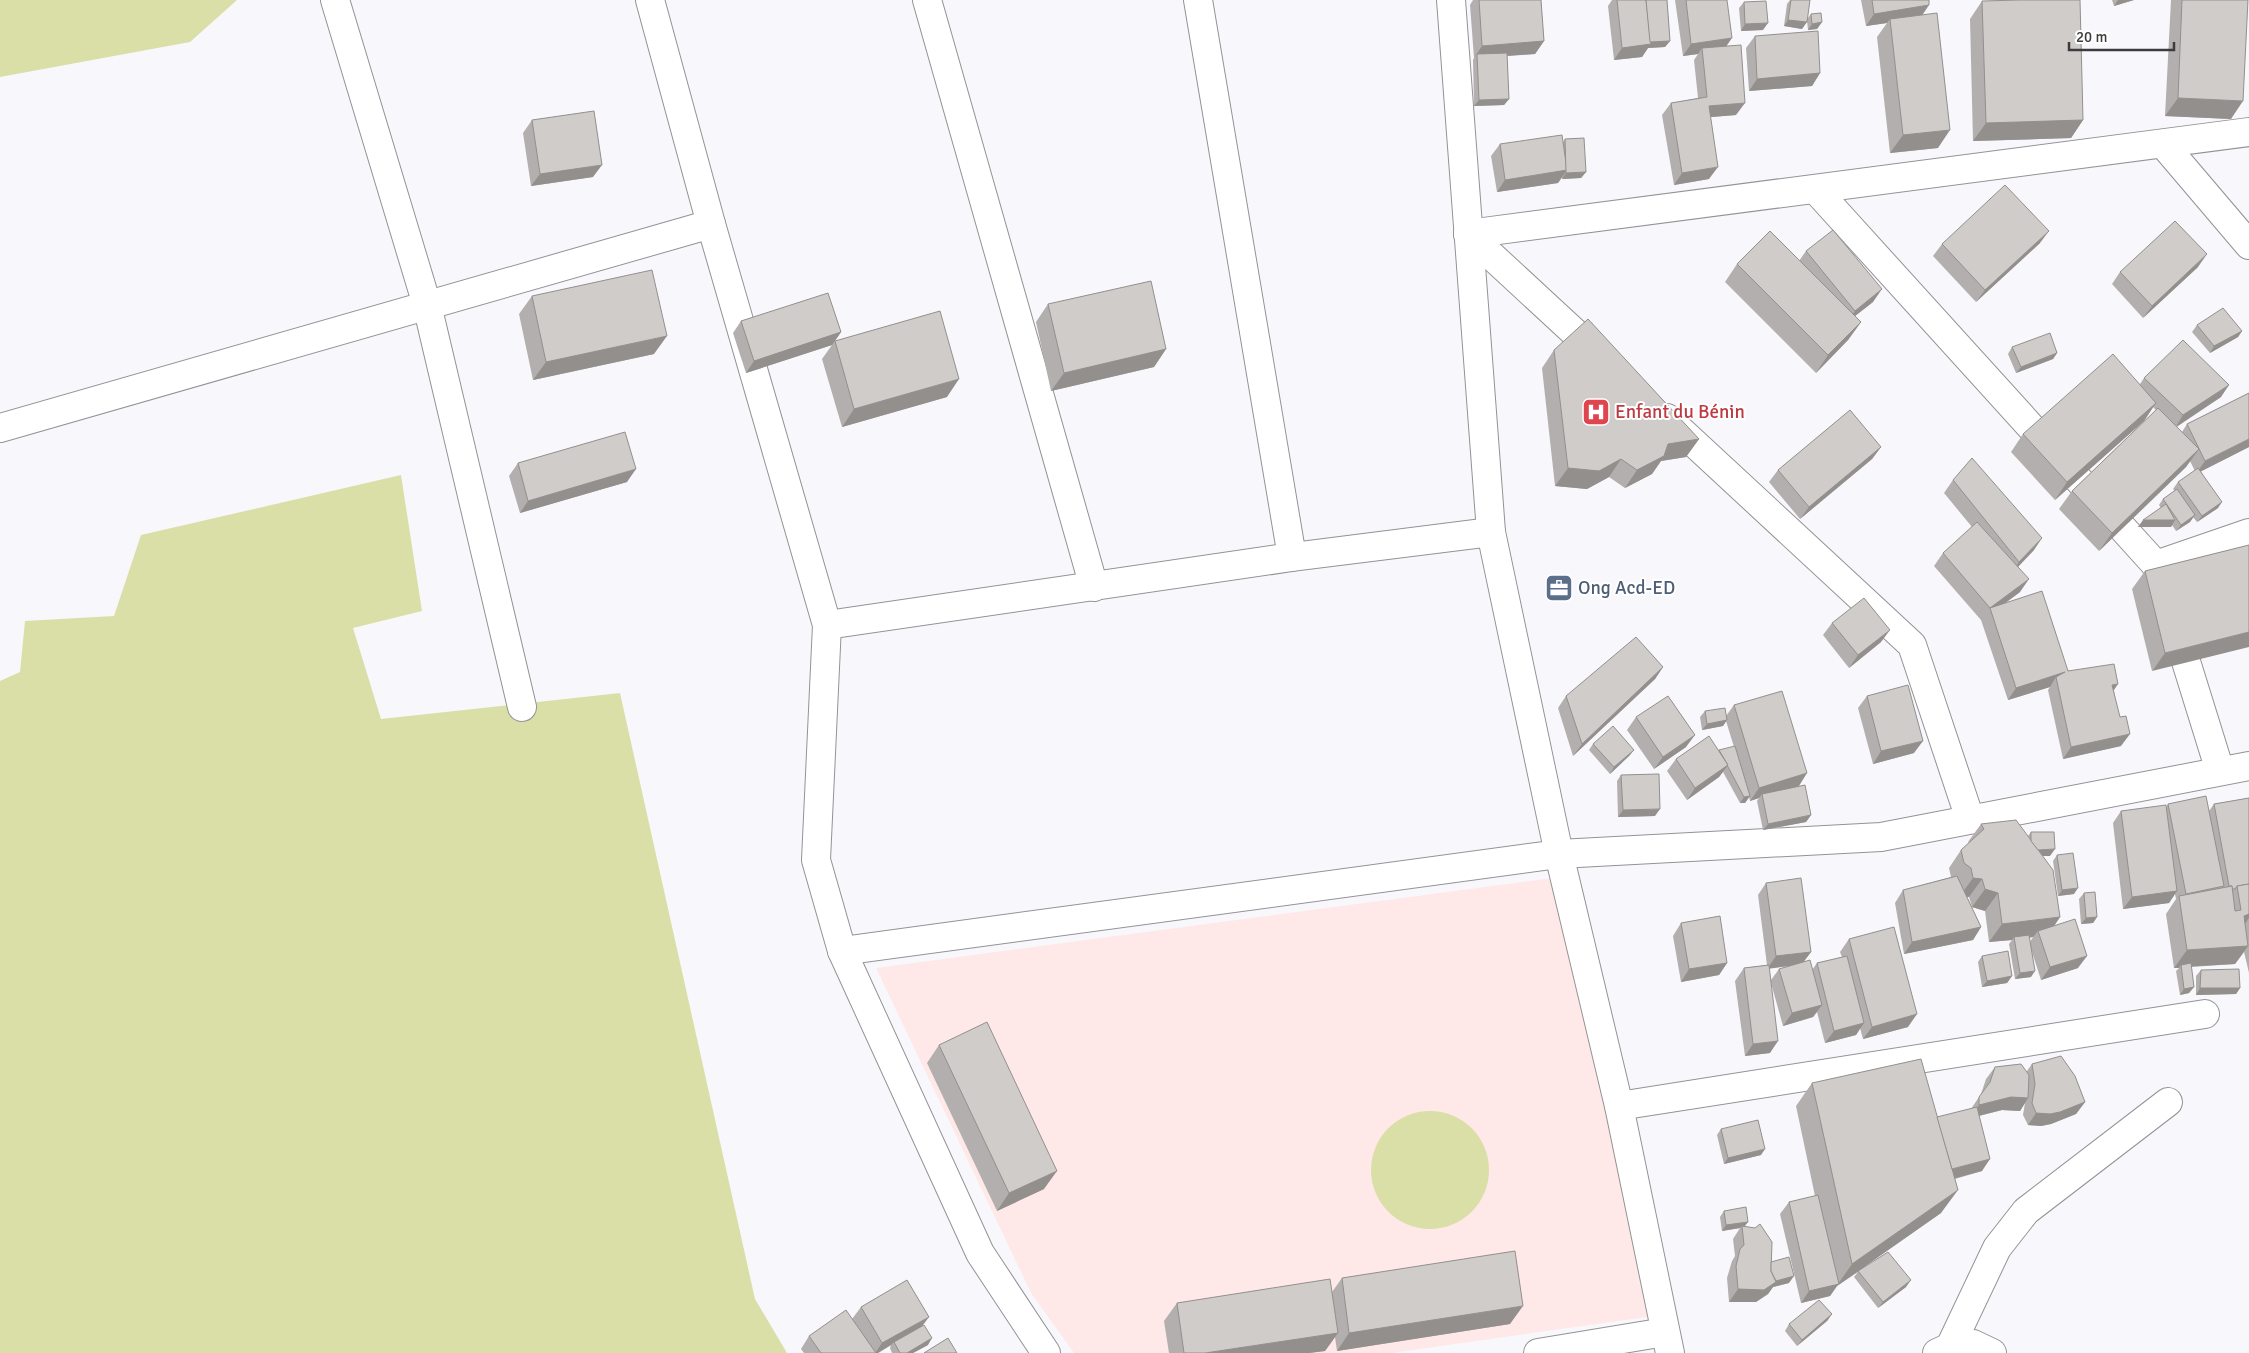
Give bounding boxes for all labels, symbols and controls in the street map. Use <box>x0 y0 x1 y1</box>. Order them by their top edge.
scale bar <box>2069 20 2174 52</box>
text: 20 m <box>2076 28 2107 46</box>
hospital icon: Enfant du Bénin <box>1581 397 1611 427</box>
place label: Enfant du Bénin <box>1615 400 1745 424</box>
office icon: Ong Acd-ED <box>1544 573 1574 603</box>
place label: Ong Acd-ED <box>1578 576 1675 600</box>

